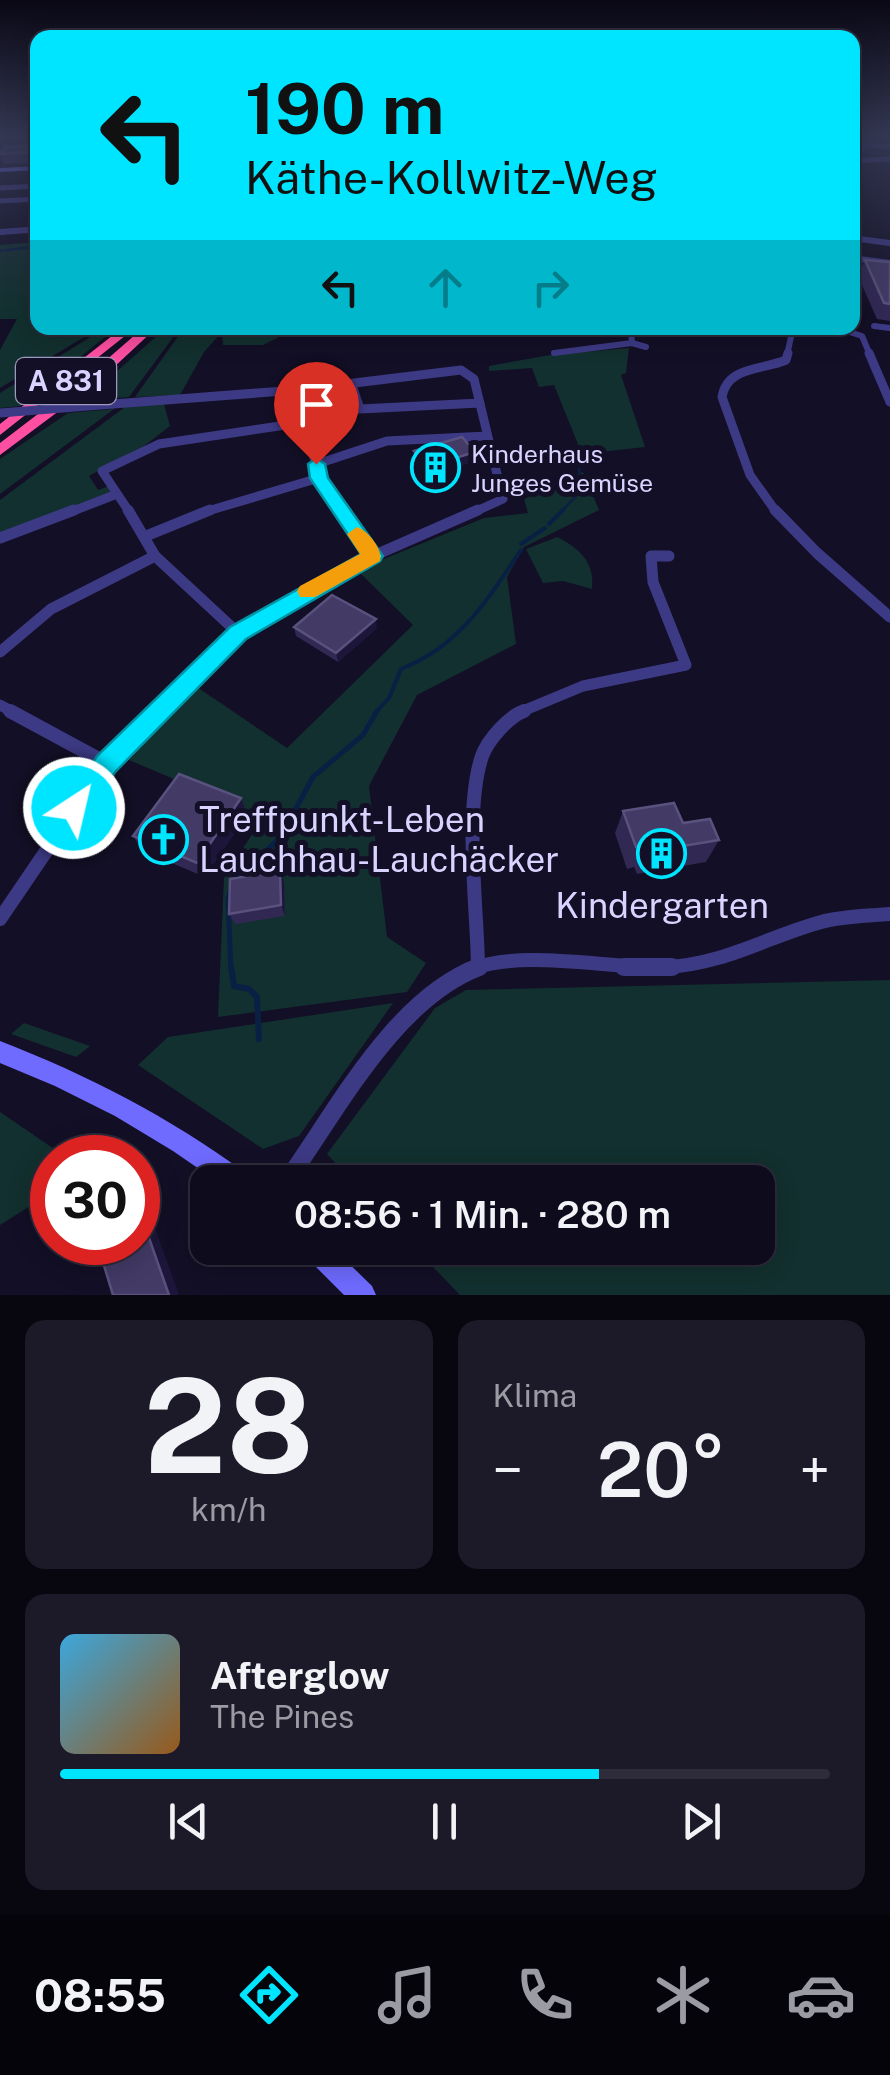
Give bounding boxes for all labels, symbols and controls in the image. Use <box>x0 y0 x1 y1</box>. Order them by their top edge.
text: 190 m <box>245 67 444 150</box>
icon: left <box>80 70 210 200</box>
text: Käthe-Kollwitz-Weg <box>245 151 658 204</box>
icon: left <box>313 260 368 315</box>
icon: ahead <box>418 260 473 315</box>
icon: right <box>523 260 578 315</box>
road number: A 831 <box>16 358 116 404</box>
pin <box>274 362 359 465</box>
icon: arrive <box>289 377 344 432</box>
place label: Kinderhaus Junges Gemüse <box>471 439 653 498</box>
building icon: Kinderhaus Junges Gemüse <box>410 442 462 494</box>
position arrow <box>22 756 126 860</box>
place label: Treffpunkt-Leben Lauchhau-Lauchäcker <box>199 799 559 880</box>
church icon: Treffpunkt-Leben Lauchhau-Lauchäcker <box>138 814 190 866</box>
building icon: Kindergarten <box>636 828 688 880</box>
place label: Kindergarten <box>555 885 769 926</box>
speed limit sign: 30 <box>30 1135 160 1265</box>
text: 08:56 · 1 Min. · 280 m <box>294 1192 671 1237</box>
text: 28 <box>144 1350 314 1502</box>
text: Klima <box>493 1377 577 1414</box>
text: 20° <box>597 1426 726 1514</box>
text: − <box>493 1438 523 1502</box>
text: + <box>799 1438 830 1502</box>
text: km/h <box>191 1491 266 1528</box>
text: Afterglow <box>210 1653 390 1698</box>
text: The Pines <box>210 1698 354 1735</box>
icon: previous <box>161 1794 216 1849</box>
icon: pause <box>417 1794 472 1849</box>
icon: next <box>674 1794 729 1849</box>
icon: directions <box>234 1960 304 2030</box>
icon: music <box>372 1960 442 2030</box>
icon: phone <box>510 1960 580 2030</box>
icon: climate <box>648 1960 718 2030</box>
icon: car <box>786 1960 856 2030</box>
text: 08:55 <box>34 1969 166 2022</box>

